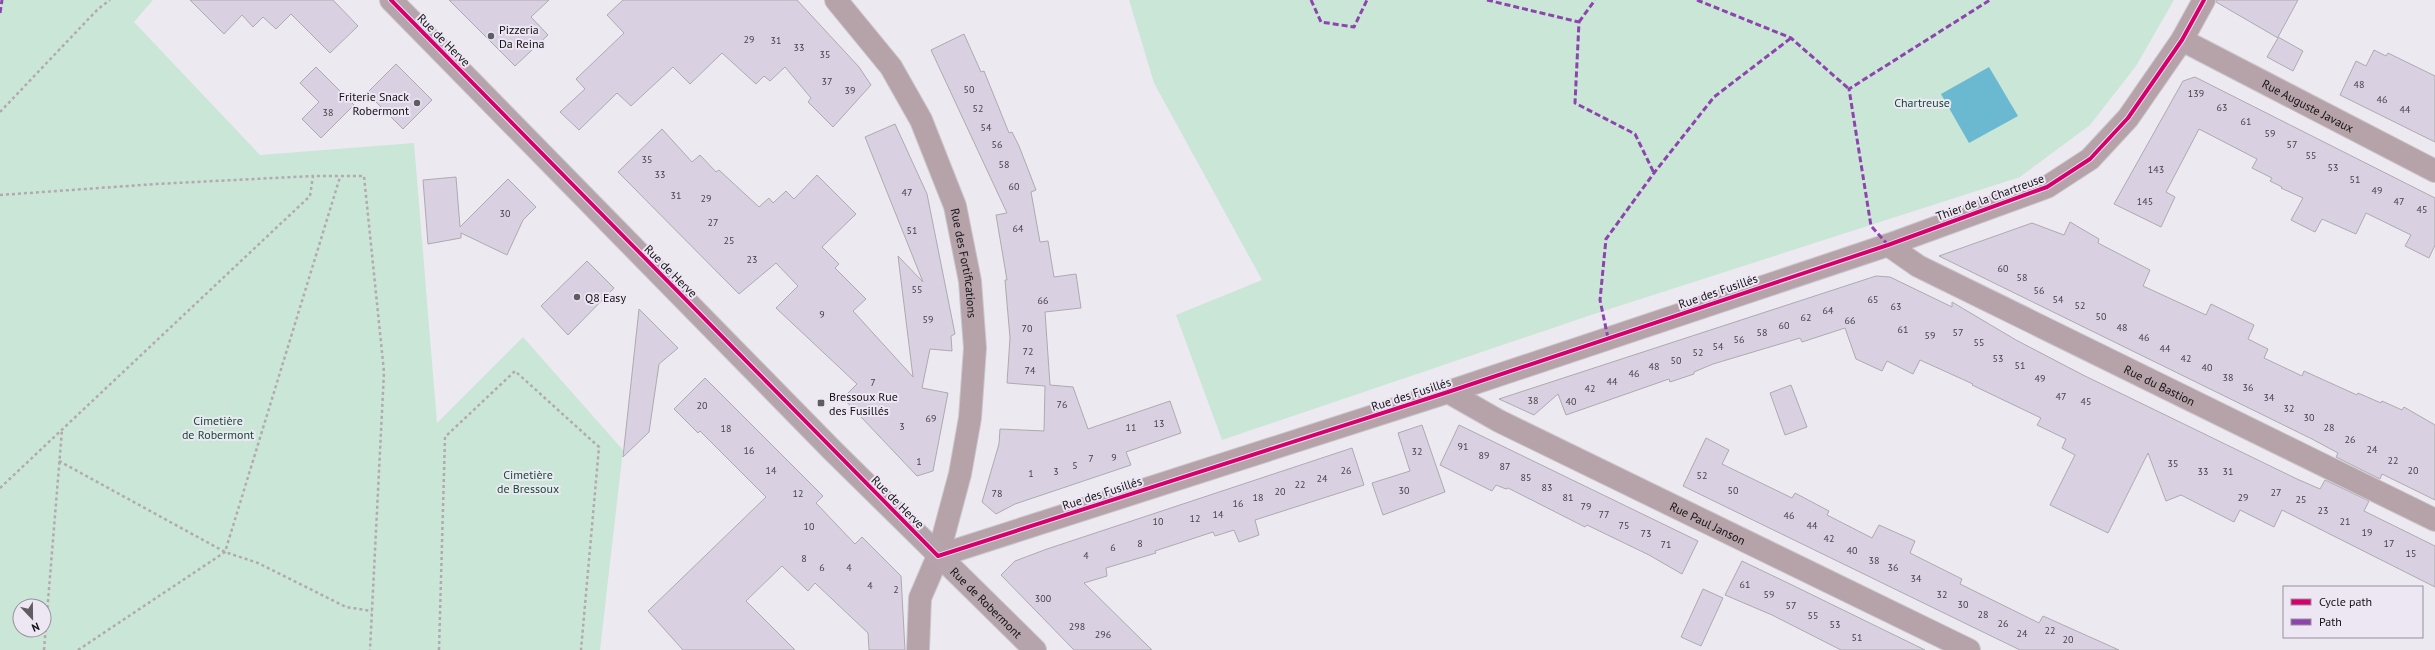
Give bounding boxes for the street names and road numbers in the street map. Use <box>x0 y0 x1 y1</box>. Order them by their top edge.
street label: Rue de Herve <box>414 10 474 70</box>
street label: Rue Auguste Javaux <box>2260 75 2356 135</box>
street label: Thier de la Chartreuse <box>1934 170 2046 224</box>
street label: Rue des Fortifications <box>948 207 980 319</box>
street label: Rue de Herve <box>641 241 701 301</box>
street label: Rue des Fusillés <box>1676 270 1760 312</box>
street label: Rue du Bastion <box>2122 361 2198 409</box>
street label: Rue des Fusillés <box>1369 374 1453 414</box>
street label: Rue de Herve <box>868 472 928 532</box>
street label: Rue des Fusillés <box>1060 473 1144 513</box>
street label: Rue Paul Janson <box>1668 498 1748 548</box>
street label: Rue de Robermont <box>947 564 1026 641</box>

